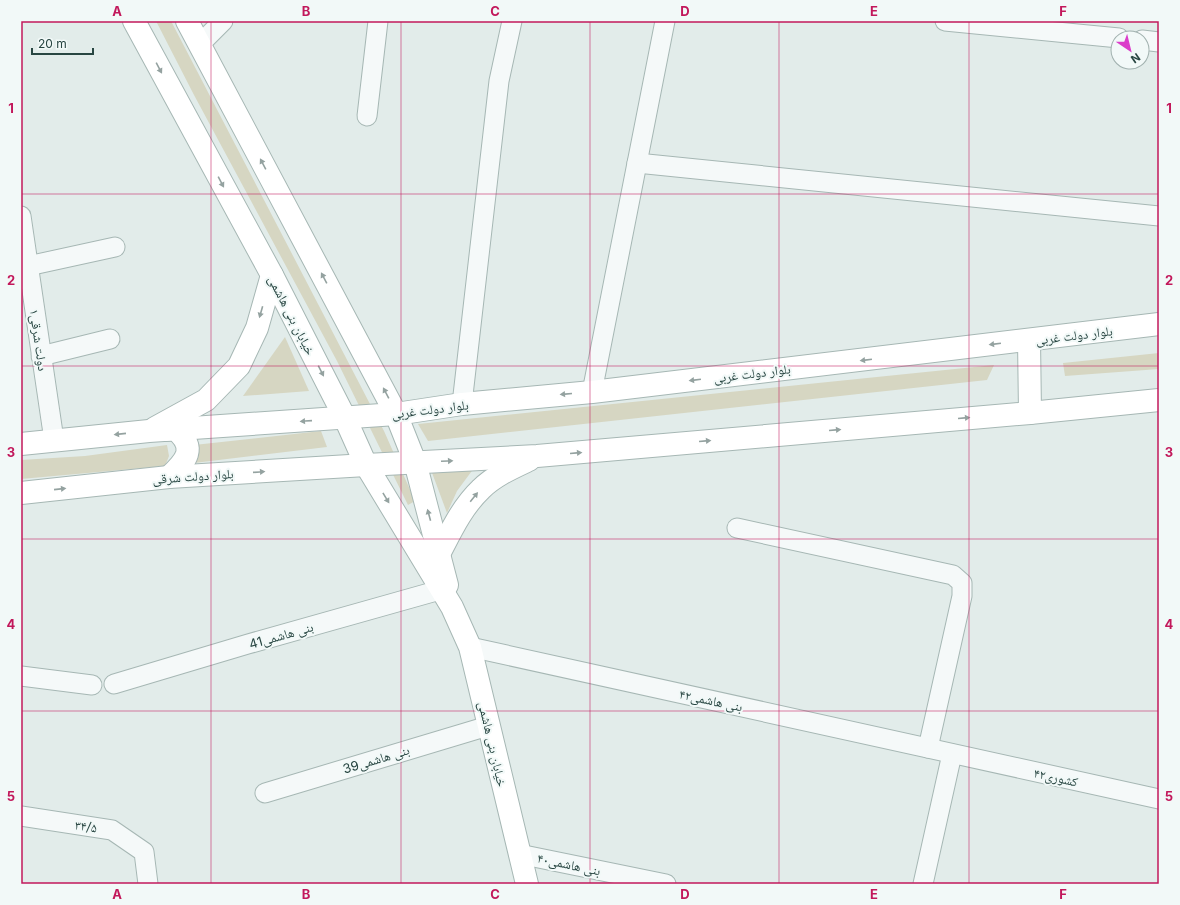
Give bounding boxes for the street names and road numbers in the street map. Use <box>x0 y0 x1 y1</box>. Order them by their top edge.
street label: خیابان بنی هاشمی <box>264 273 319 358</box>
street label: ۱دولت شرقی <box>26 308 51 372</box>
street label: بلوار دولت غربی <box>1035 322 1114 349</box>
street label: بلوار دولت غربی <box>713 360 792 387</box>
street label: بلوار دولت غربی <box>391 396 470 423</box>
street label: بلوار دولت شرقی <box>152 465 234 488</box>
street label: بنی هاشمی41 <box>247 618 315 653</box>
street label: بنی هاشمی۴۲ <box>678 685 744 715</box>
street label: خیابان بنی هاشمی <box>474 700 511 788</box>
street label: بنی هاشمی39 <box>341 741 412 778</box>
street label: کشوری۴۲ <box>1032 765 1080 791</box>
street label: ۳۴/۵ <box>74 816 98 836</box>
street label: بنی هاشمی۴۰ <box>536 849 602 879</box>

